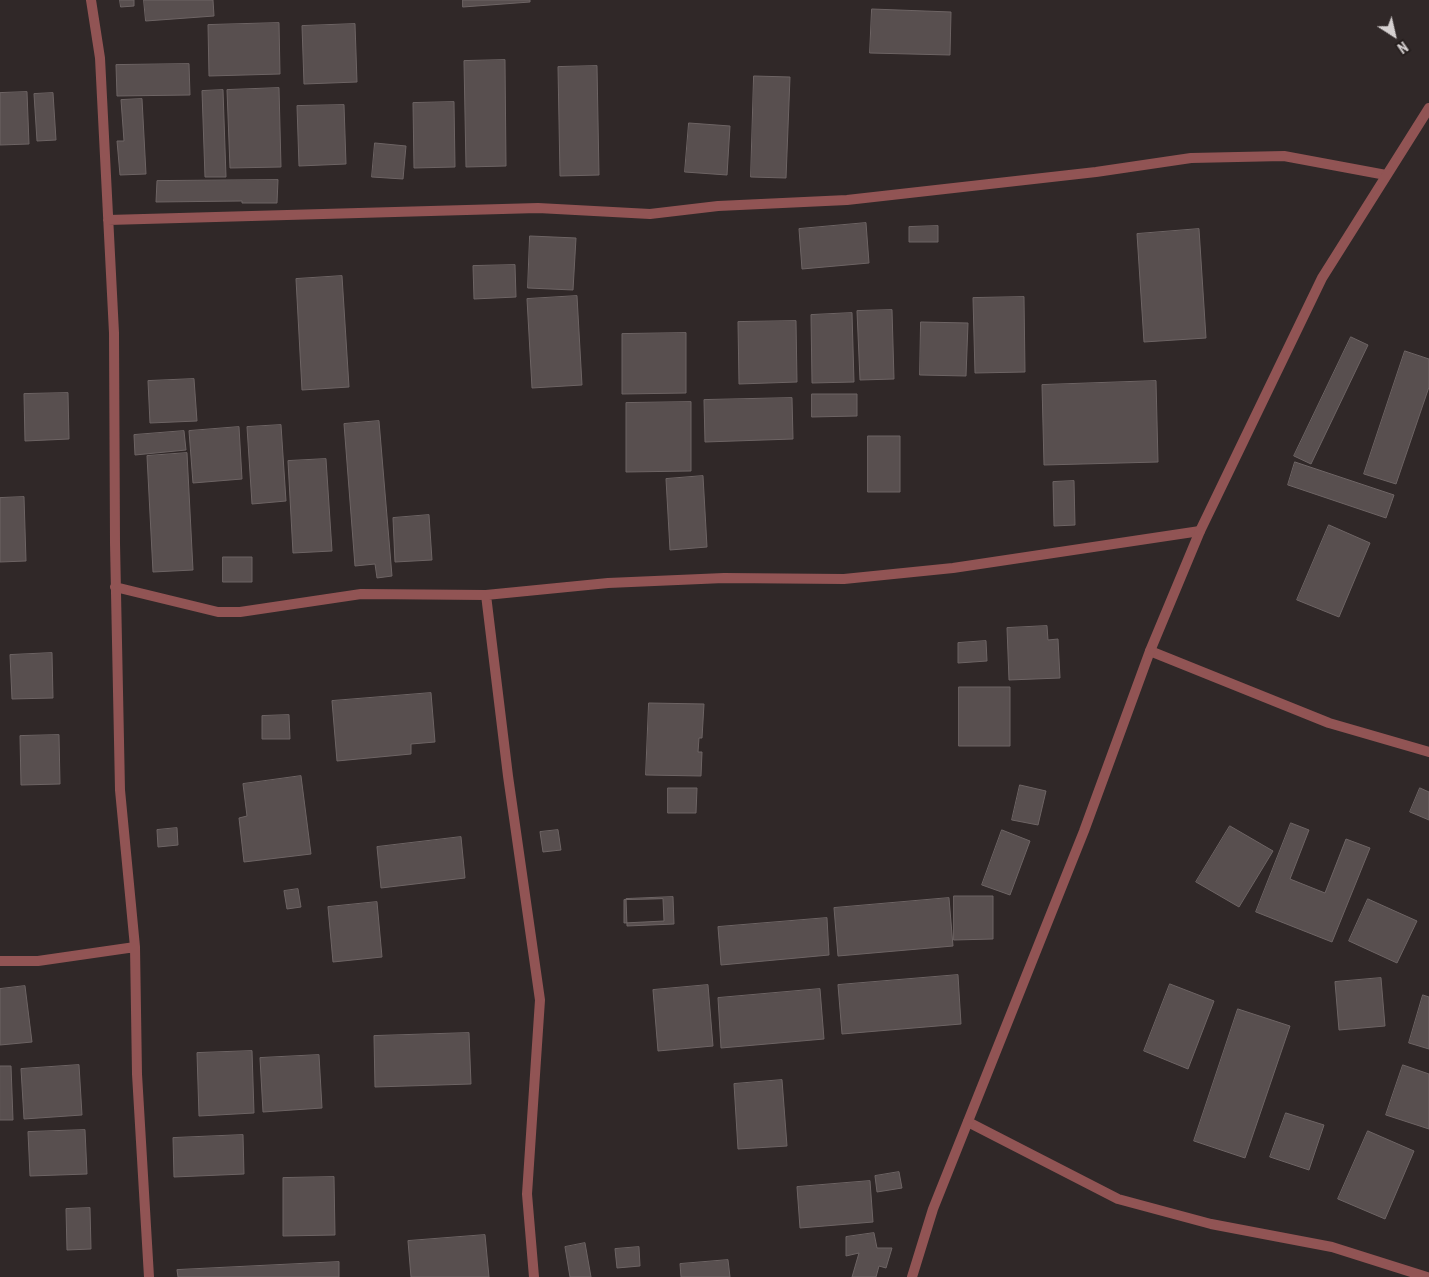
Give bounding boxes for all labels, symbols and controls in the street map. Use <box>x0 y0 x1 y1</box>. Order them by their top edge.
north arrow <box>1369 10 1419 60</box>
text: N <box>1395 38 1411 56</box>

